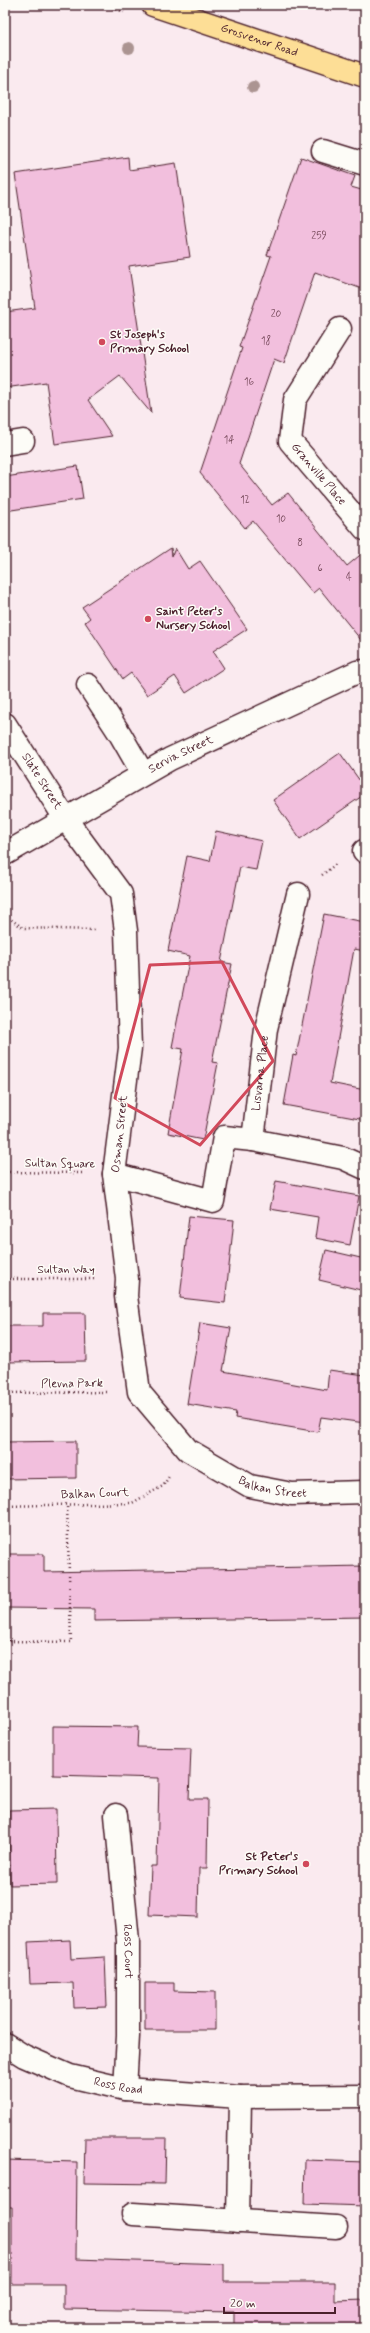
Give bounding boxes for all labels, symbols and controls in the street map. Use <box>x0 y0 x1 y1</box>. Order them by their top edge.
street label: Grosvenor Road <box>218 20 300 61</box>
house number: 259 <box>311 230 327 243</box>
house number: 20 <box>271 308 282 321</box>
place label: St Joseph's Primary School <box>110 327 189 357</box>
house number: 18 <box>261 334 271 348</box>
marker: St Joseph's Primary School <box>97 337 107 347</box>
house number: 16 <box>244 376 254 389</box>
house number: 14 <box>224 434 234 447</box>
street label: Granville Place <box>287 440 350 509</box>
house number: 12 <box>240 494 250 507</box>
house number: 10 <box>276 513 286 526</box>
house number: 8 <box>297 537 303 550</box>
house number: 6 <box>317 562 323 575</box>
house number: 4 <box>346 571 352 584</box>
place label: Saint Peter's Nursery School <box>156 604 230 634</box>
marker: Saint Peter's Nursery School <box>143 614 153 624</box>
street label: Servia Street <box>146 732 216 778</box>
street label: Slate Street <box>18 750 66 813</box>
street label: Lisvarna Place <box>248 1035 273 1112</box>
street label: Osman Street <box>108 1095 132 1173</box>
street label: Sultan Square <box>25 1155 96 1173</box>
street label: Sultan Way <box>37 1262 95 1278</box>
street label: Plevna Park <box>41 1375 103 1393</box>
street label: Balkan Street <box>235 1473 307 1502</box>
street label: Balkan Court <box>61 1485 129 1503</box>
place label: St Peter's Primary School <box>219 1849 299 1879</box>
marker: St Peter's Primary School <box>301 1859 311 1869</box>
street label: Ross Court <box>118 1924 136 1979</box>
street label: Ross Road <box>92 2074 143 2098</box>
scale bar <box>224 2289 335 2315</box>
text: 20 m <box>230 2296 256 2312</box>

